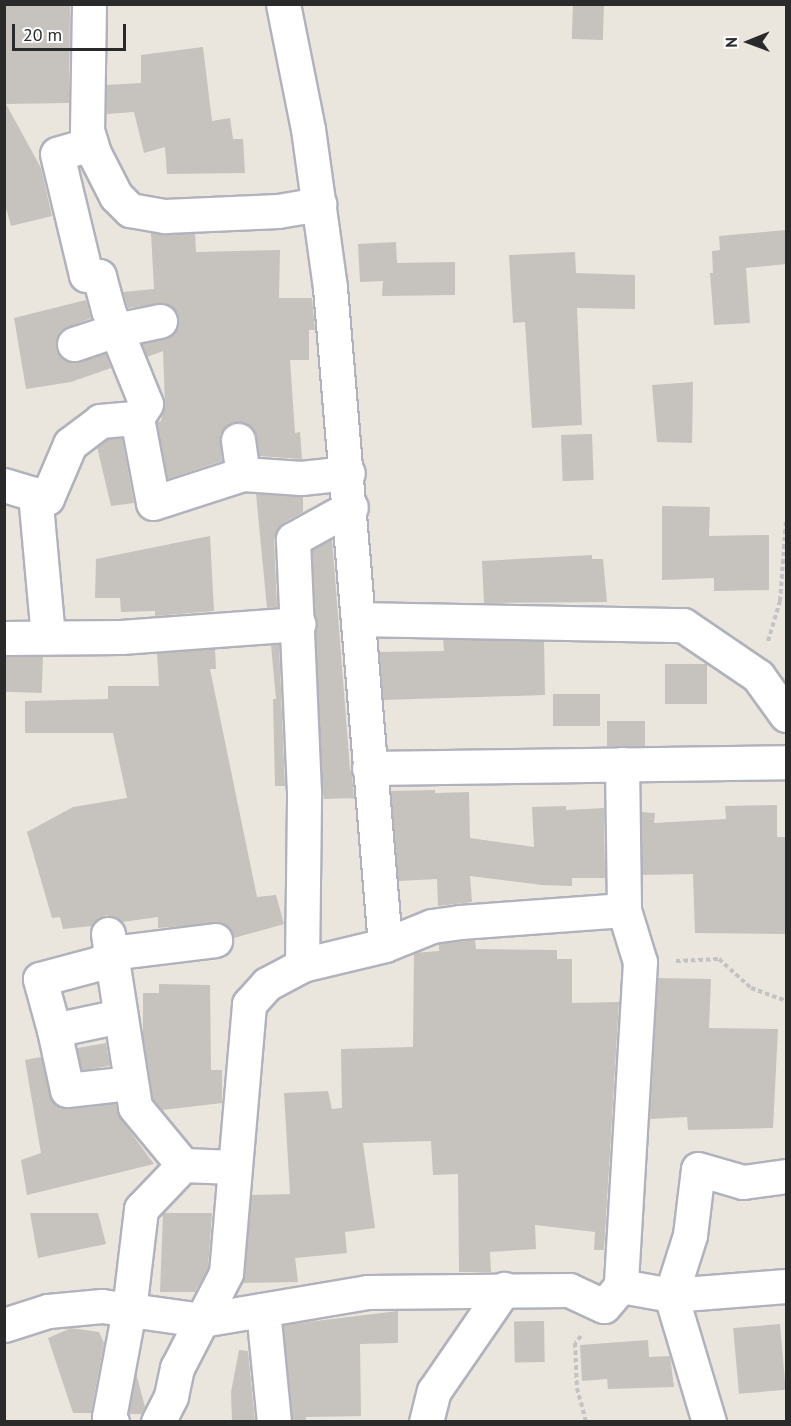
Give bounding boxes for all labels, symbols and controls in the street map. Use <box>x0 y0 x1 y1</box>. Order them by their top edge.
scale bar <box>15 12 129 50</box>
north arrow <box>719 12 779 72</box>
text: 20 m <box>23 23 62 46</box>
text: N <box>721 37 741 48</box>

